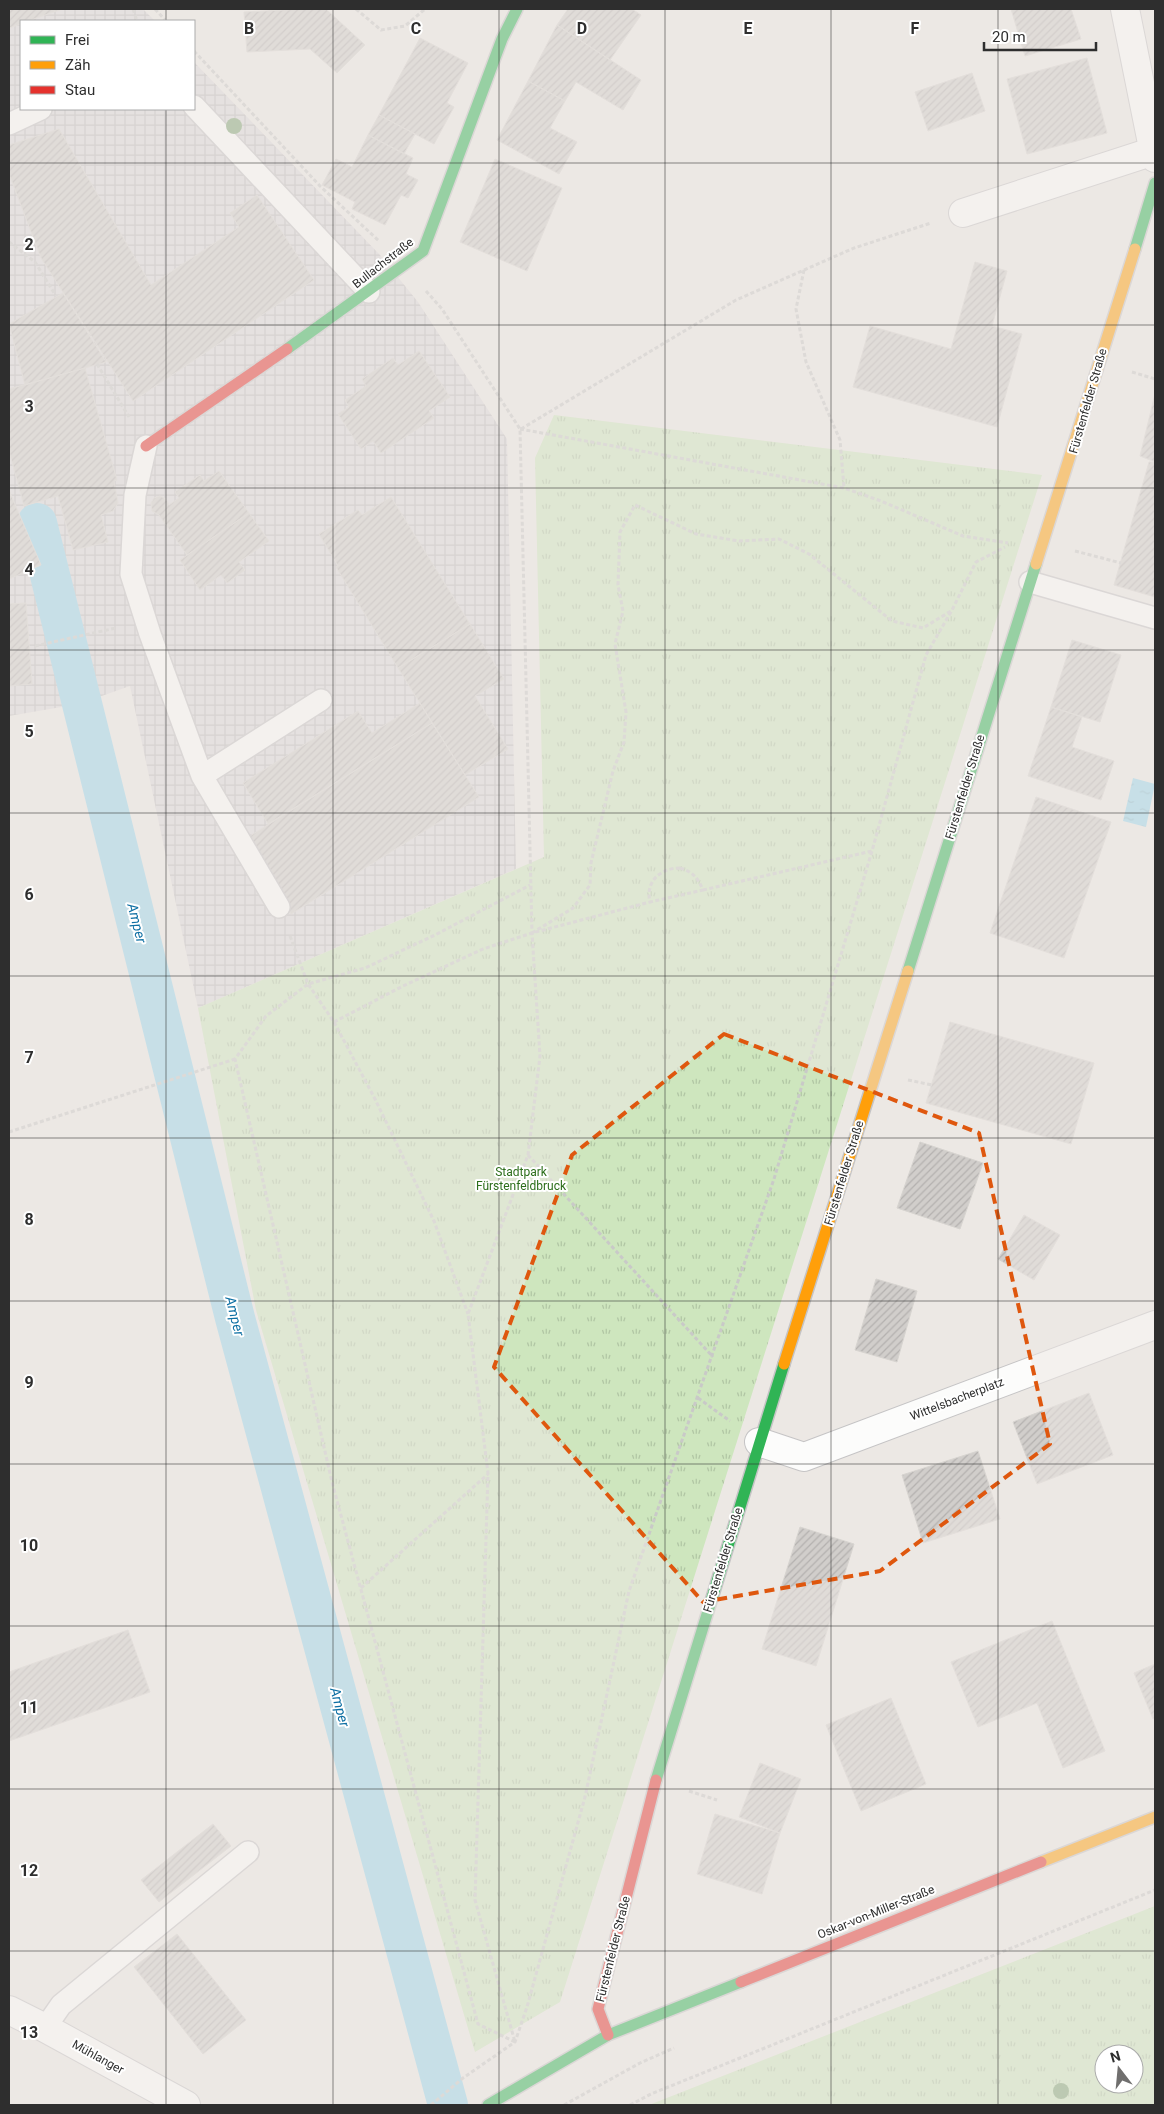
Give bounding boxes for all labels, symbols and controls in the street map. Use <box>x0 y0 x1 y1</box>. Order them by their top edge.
text: B <box>244 19 254 38</box>
text: C <box>411 19 421 38</box>
text: D <box>577 19 587 38</box>
text: E <box>744 19 753 38</box>
text: F <box>911 19 920 38</box>
legend <box>20 20 195 110</box>
scale bar <box>984 20 1096 52</box>
text: 20 m <box>992 28 1026 46</box>
text: Frei <box>65 31 90 49</box>
text: Zäh <box>65 56 90 74</box>
text: Stau <box>65 81 95 99</box>
text: 2 <box>24 235 34 254</box>
street label: Bullachstraße <box>350 235 416 291</box>
street label: Fürstenfelder Straße <box>1066 347 1110 455</box>
text: 3 <box>24 397 34 416</box>
text: 4 <box>24 560 34 579</box>
text: 5 <box>24 722 34 741</box>
street label: Fürstenfelder Straße <box>942 733 988 841</box>
text: 6 <box>24 885 34 904</box>
water label: Amper <box>124 901 150 945</box>
text: 7 <box>24 1048 34 1067</box>
street label: Fürstenfelder Straße <box>821 1119 867 1227</box>
park label: Stadtpark Fürstenfeldbruck <box>476 1165 567 1193</box>
text: 8 <box>24 1210 34 1229</box>
water label: Amper <box>222 1294 248 1338</box>
text: 9 <box>24 1373 34 1392</box>
street label: Wittelsbacherplatz <box>908 1375 1006 1423</box>
street label: Fürstenfelder Straße <box>700 1506 746 1614</box>
text: 10 <box>20 1536 38 1555</box>
water label: Amper <box>327 1685 353 1729</box>
text: 11 <box>20 1698 38 1717</box>
text: 12 <box>20 1861 38 1880</box>
street label: Oskar-von-Miller-Straße <box>816 1882 936 1942</box>
street label: Fürstenfelder Straße <box>593 1895 633 2003</box>
text: 13 <box>20 2023 38 2042</box>
street label: Mühlanger <box>70 2037 126 2077</box>
north arrow <box>1094 2044 1144 2094</box>
text: N <box>1108 2047 1122 2066</box>

